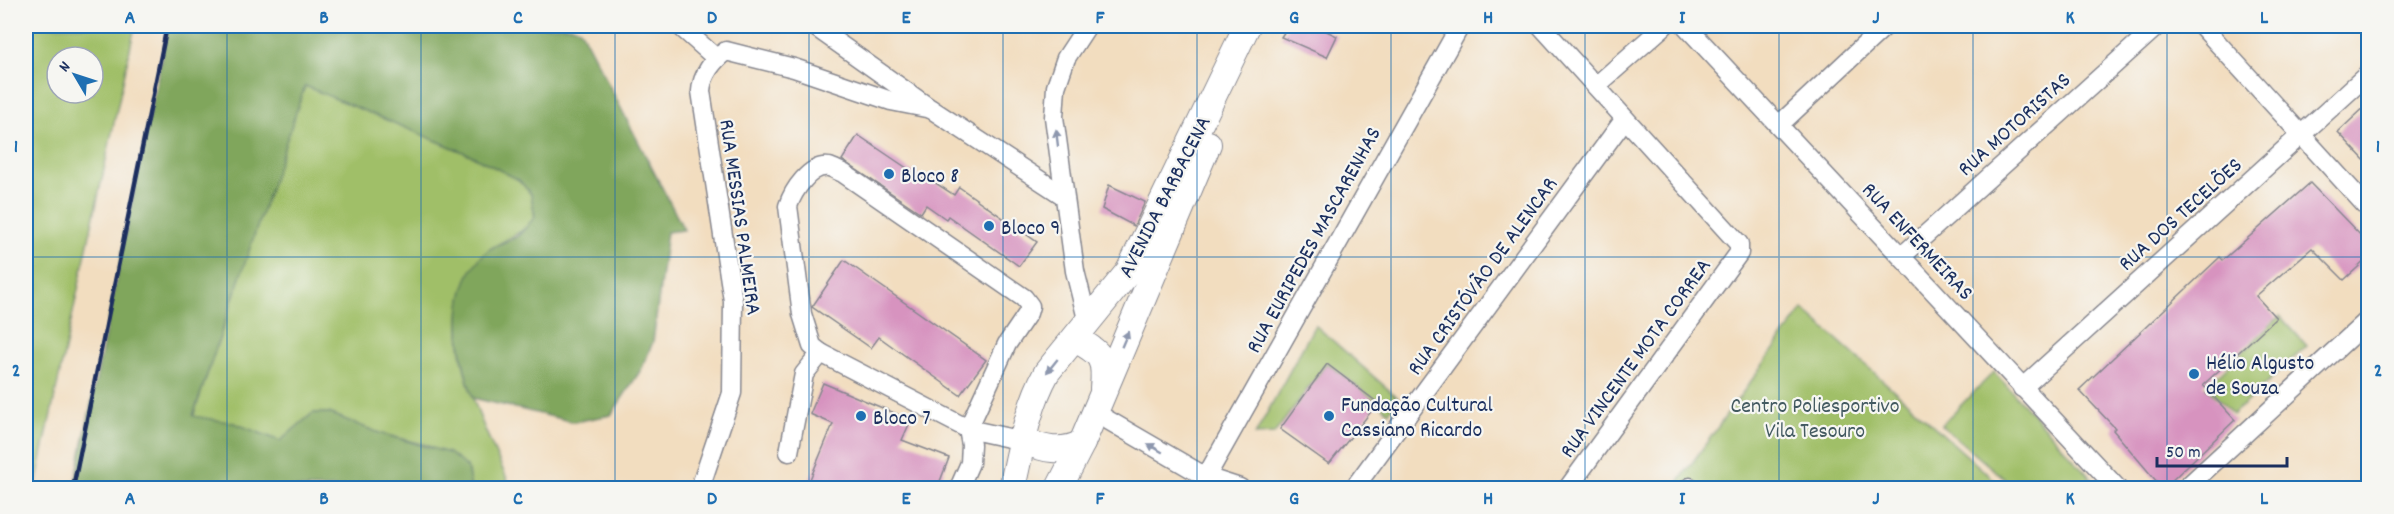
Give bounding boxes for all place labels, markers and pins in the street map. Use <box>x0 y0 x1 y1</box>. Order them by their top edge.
place label: Bloco 8 <box>901 162 959 193</box>
marker: Bloco 8 <box>882 167 896 181</box>
place label: Bloco 9 <box>1001 214 1060 245</box>
marker: Bloco 9 <box>982 219 996 233</box>
place label: Hélio Algusto de Souza <box>2206 349 2314 405</box>
marker: Hélio Algusto de Souza <box>2187 367 2201 381</box>
place label: Fundação Cultural Cassiano Ricardo <box>1341 391 1493 447</box>
place label: Bloco 7 <box>873 404 931 435</box>
marker: Bloco 7 <box>854 409 868 423</box>
marker: Fundação Cultural Cassiano Ricardo <box>1322 409 1336 423</box>

